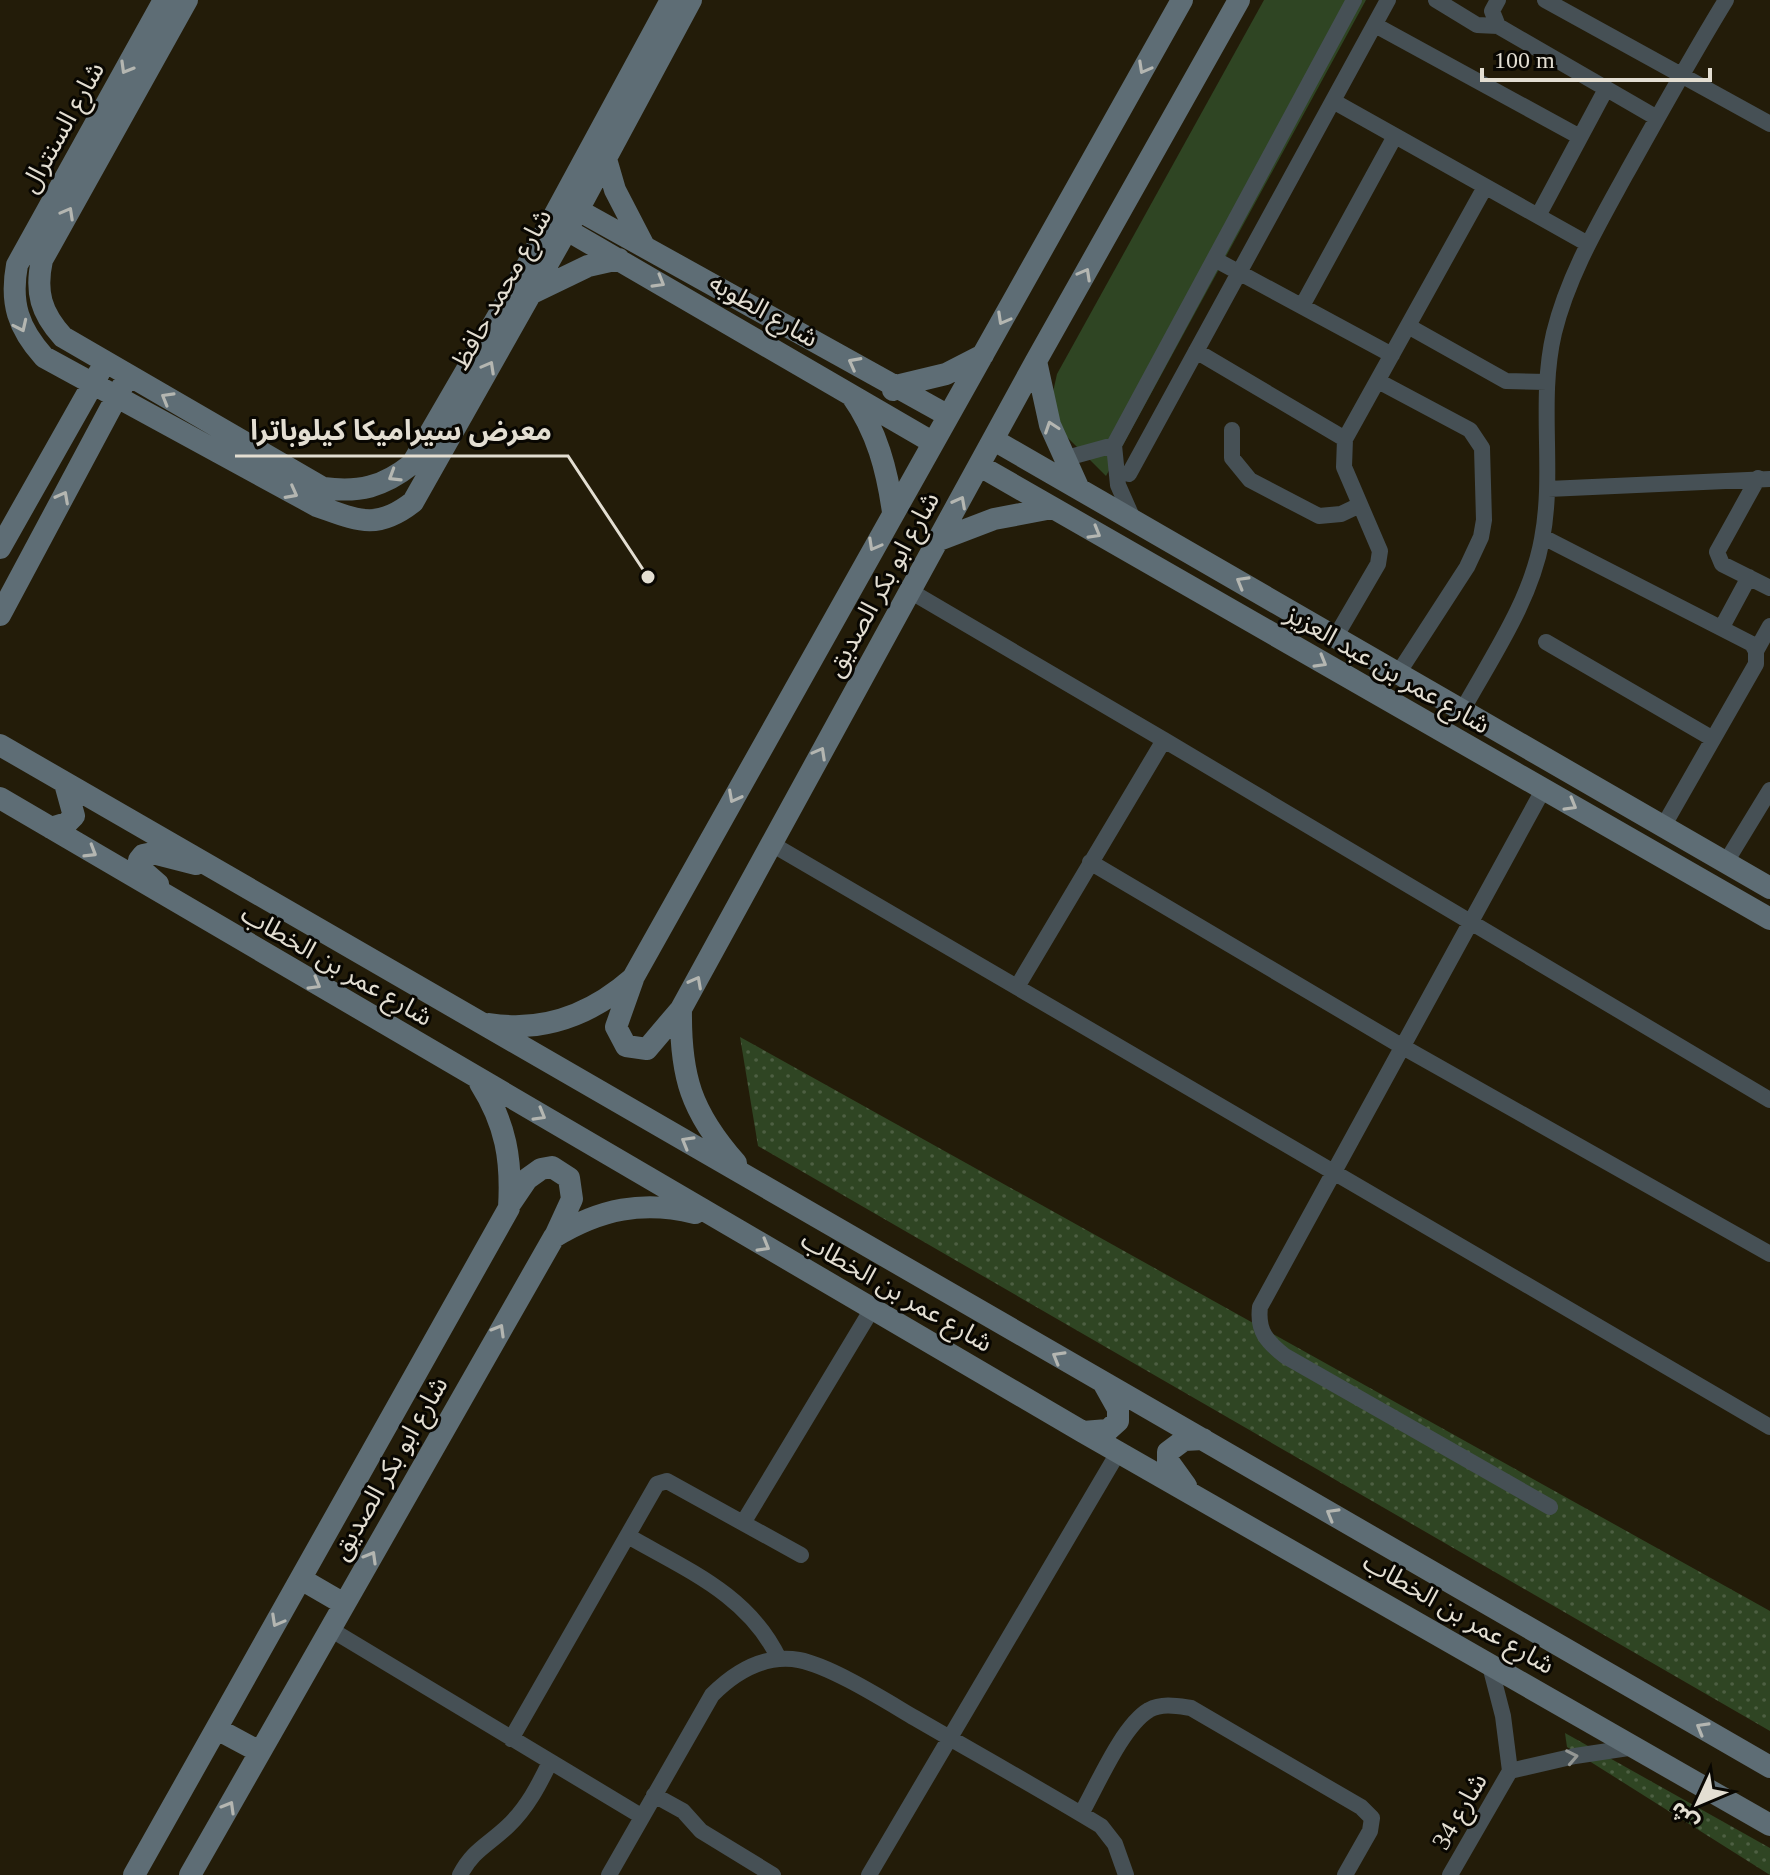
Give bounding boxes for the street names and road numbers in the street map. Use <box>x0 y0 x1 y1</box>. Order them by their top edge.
street label: شارع السنترال <box>15 57 114 200</box>
street label: شارع محمد حافظ <box>445 204 561 376</box>
street label: شارع الطوبه <box>702 268 823 357</box>
street label: شارع ابو بكر الصديق <box>820 487 949 683</box>
street label: شارع عمر بن عبد العزيز <box>1278 599 1495 743</box>
street label: شارع عمر بن الخطاب <box>234 899 437 1035</box>
street label: شارع عمر بن الخطاب <box>794 1225 997 1361</box>
street label: شارع ابو بكر الصديق <box>325 1372 457 1567</box>
street label: شارع عمر بن الخطاب <box>1356 1547 1559 1683</box>
street label: شارع 34 <box>1426 1768 1496 1857</box>

